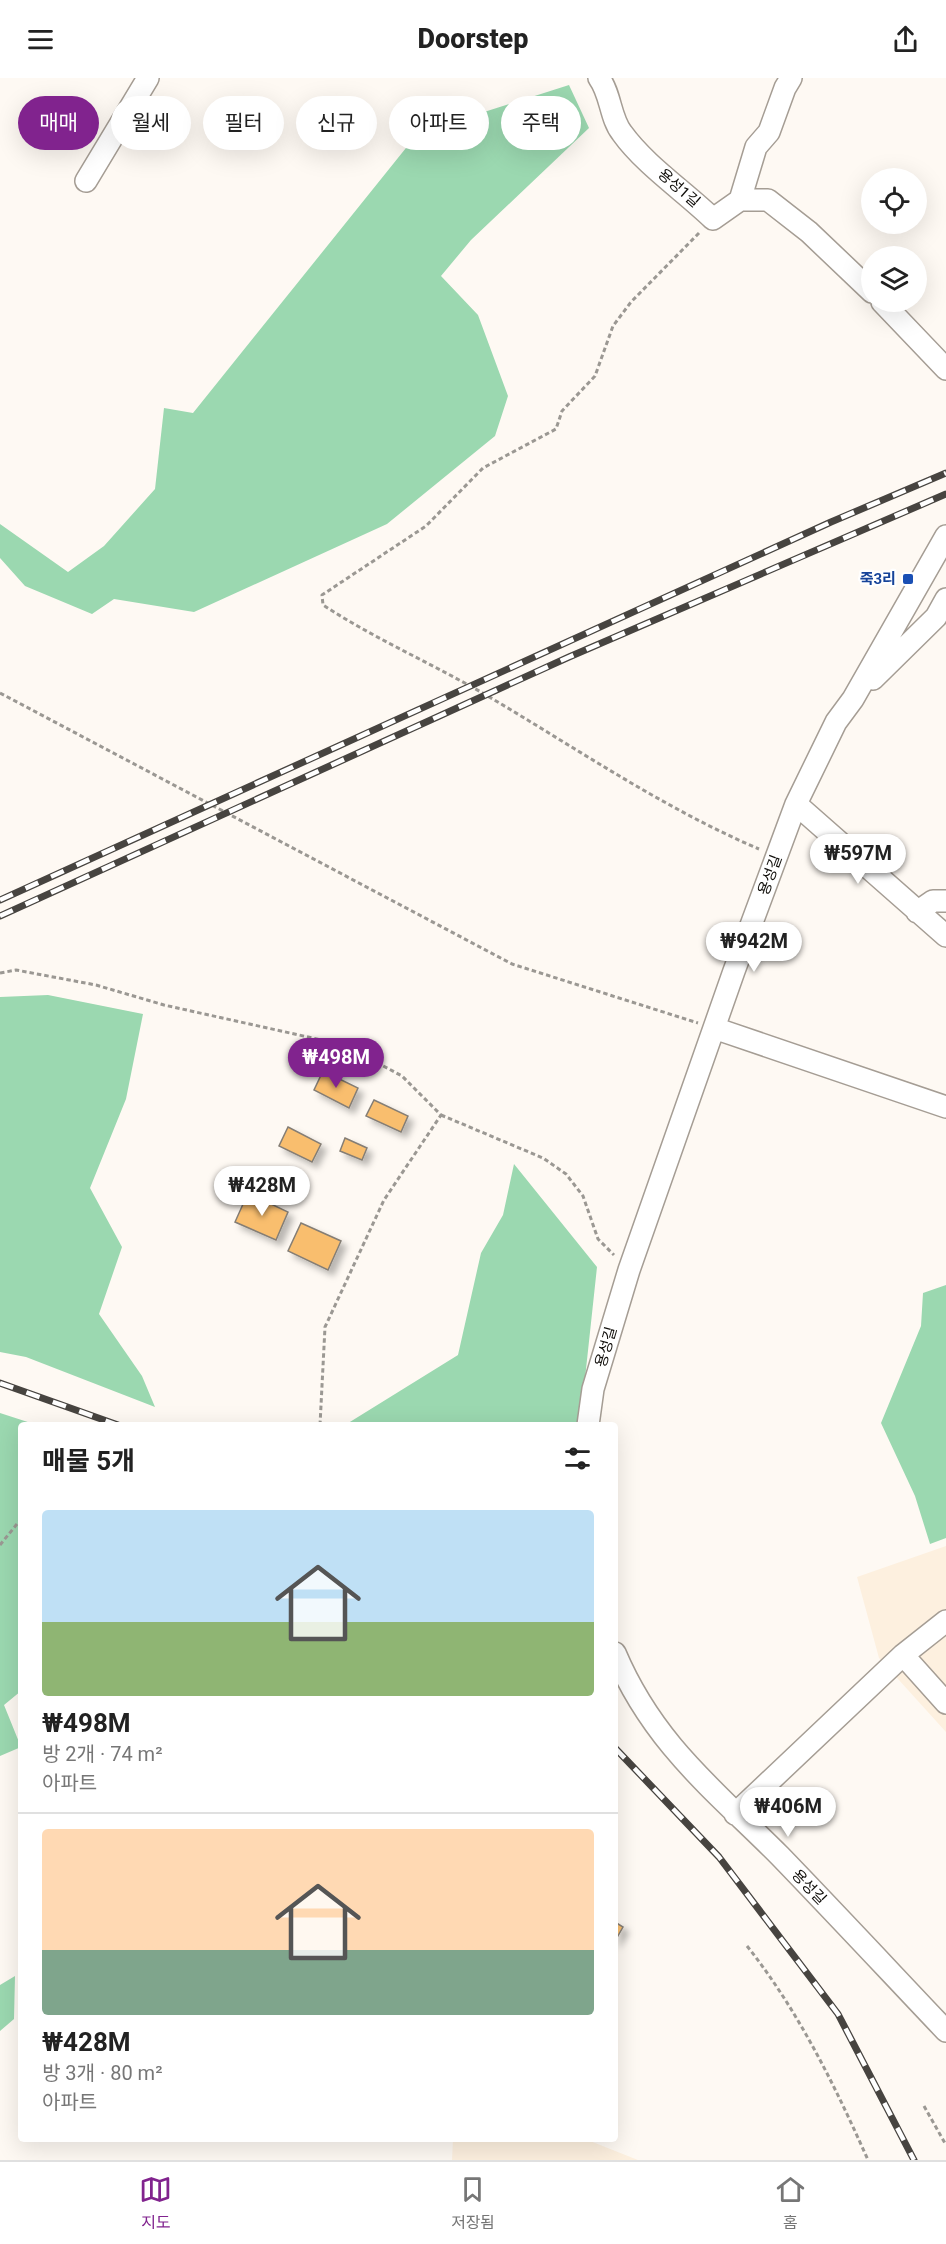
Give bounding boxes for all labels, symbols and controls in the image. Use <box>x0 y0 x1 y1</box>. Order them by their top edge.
icon: menu <box>24 23 57 56</box>
text: Doorstep <box>418 23 528 55</box>
icon: share <box>889 23 922 56</box>
chip: 매매 <box>18 96 99 150</box>
chip: 월세 <box>111 96 191 150</box>
chip: 필터 <box>203 96 284 150</box>
chip: 신규 <box>296 96 377 150</box>
chip: 아파트 <box>389 96 489 150</box>
chip: 주택 <box>501 96 581 150</box>
street label: 용성1길 <box>654 165 704 211</box>
map controls <box>861 168 927 312</box>
button: locate <box>861 168 927 234</box>
button: layers <box>861 246 927 312</box>
place label: 죽3리 <box>860 570 896 588</box>
marker: 죽3리 <box>901 572 915 586</box>
pin: ₩597M <box>816 834 900 885</box>
text: ₩597M <box>824 841 892 865</box>
street label: 용성길 <box>754 852 786 898</box>
pin: ₩942M <box>712 922 796 973</box>
text: ₩942M <box>720 929 788 953</box>
pin: ₩498M <box>294 1038 378 1089</box>
text: ₩498M <box>302 1045 370 1069</box>
pin: ₩428M <box>220 1166 304 1217</box>
text: ₩428M <box>228 1173 296 1197</box>
street label: 용성길 <box>592 1325 620 1369</box>
icon: filters <box>561 1442 594 1475</box>
text: 매물 5개 <box>42 1446 135 1476</box>
icon: home <box>264 1549 372 1657</box>
text: ₩498M <box>42 1708 131 1738</box>
text: 방 2개 · 74 m² <box>42 1742 162 1766</box>
text: 아파트 <box>42 1771 97 1795</box>
pin: ₩406M <box>746 1787 830 1838</box>
text: ₩406M <box>754 1794 822 1818</box>
street label: 용성길 <box>788 1866 830 1908</box>
icon: home <box>264 1868 372 1976</box>
text: ₩428M <box>42 2027 131 2057</box>
text: 방 3개 · 80 m² <box>42 2061 162 2085</box>
text: 아파트 <box>42 2090 97 2114</box>
tab: 지도 <box>139 2173 172 2233</box>
tab: 저장됨 <box>451 2173 495 2233</box>
tab: 홈 <box>774 2173 807 2233</box>

